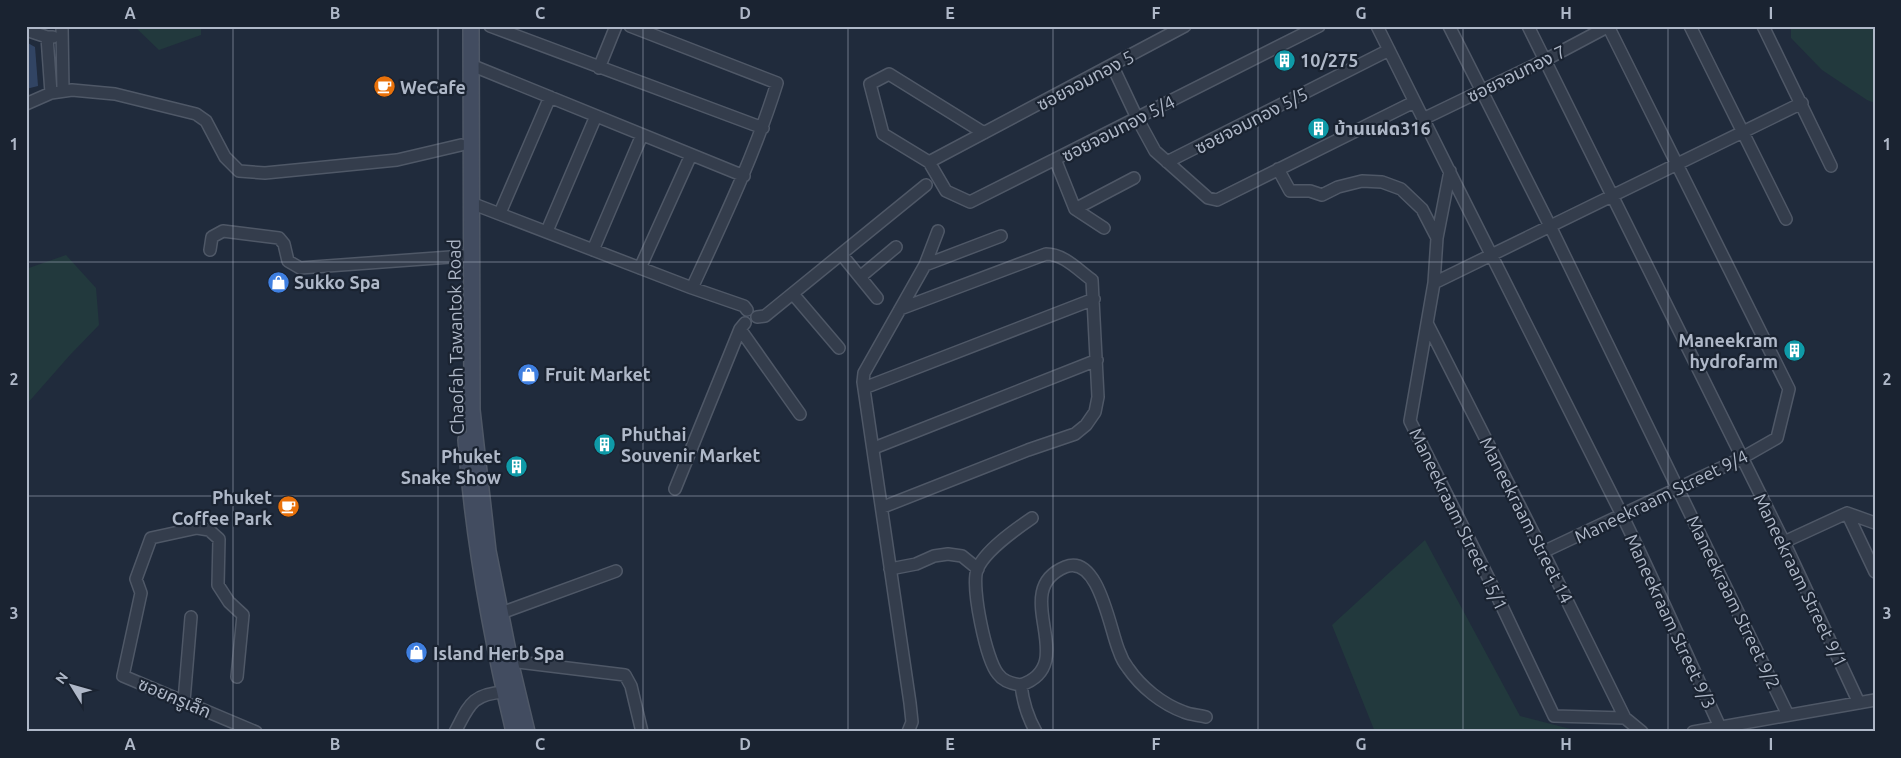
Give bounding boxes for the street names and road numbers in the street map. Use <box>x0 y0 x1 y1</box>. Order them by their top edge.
street label: ซอยจอมทอง 7 <box>1463 41 1569 105</box>
street label: ซอยจอมทอง 5 <box>1033 46 1137 114</box>
street label: ซอยจอมทอง 5/5 <box>1191 83 1311 157</box>
street label: ซอยจอมทอง 5/4 <box>1058 91 1178 165</box>
street label: Chaofah Tawantok Road <box>443 239 467 435</box>
street label: Maneekraam Street 15/1 <box>1406 424 1512 614</box>
street label: Maneekraam Street 14 <box>1476 434 1578 606</box>
street label: Maneekraam Street 9/4 <box>1571 445 1751 547</box>
street label: Maneekraam Street 9/1 <box>1750 490 1852 670</box>
street label: Maneekraam Street 9/2 <box>1683 512 1785 692</box>
street label: Maneekraam Street 9/3 <box>1622 530 1720 712</box>
street label: ซอยครูเล็ก <box>134 673 214 724</box>

